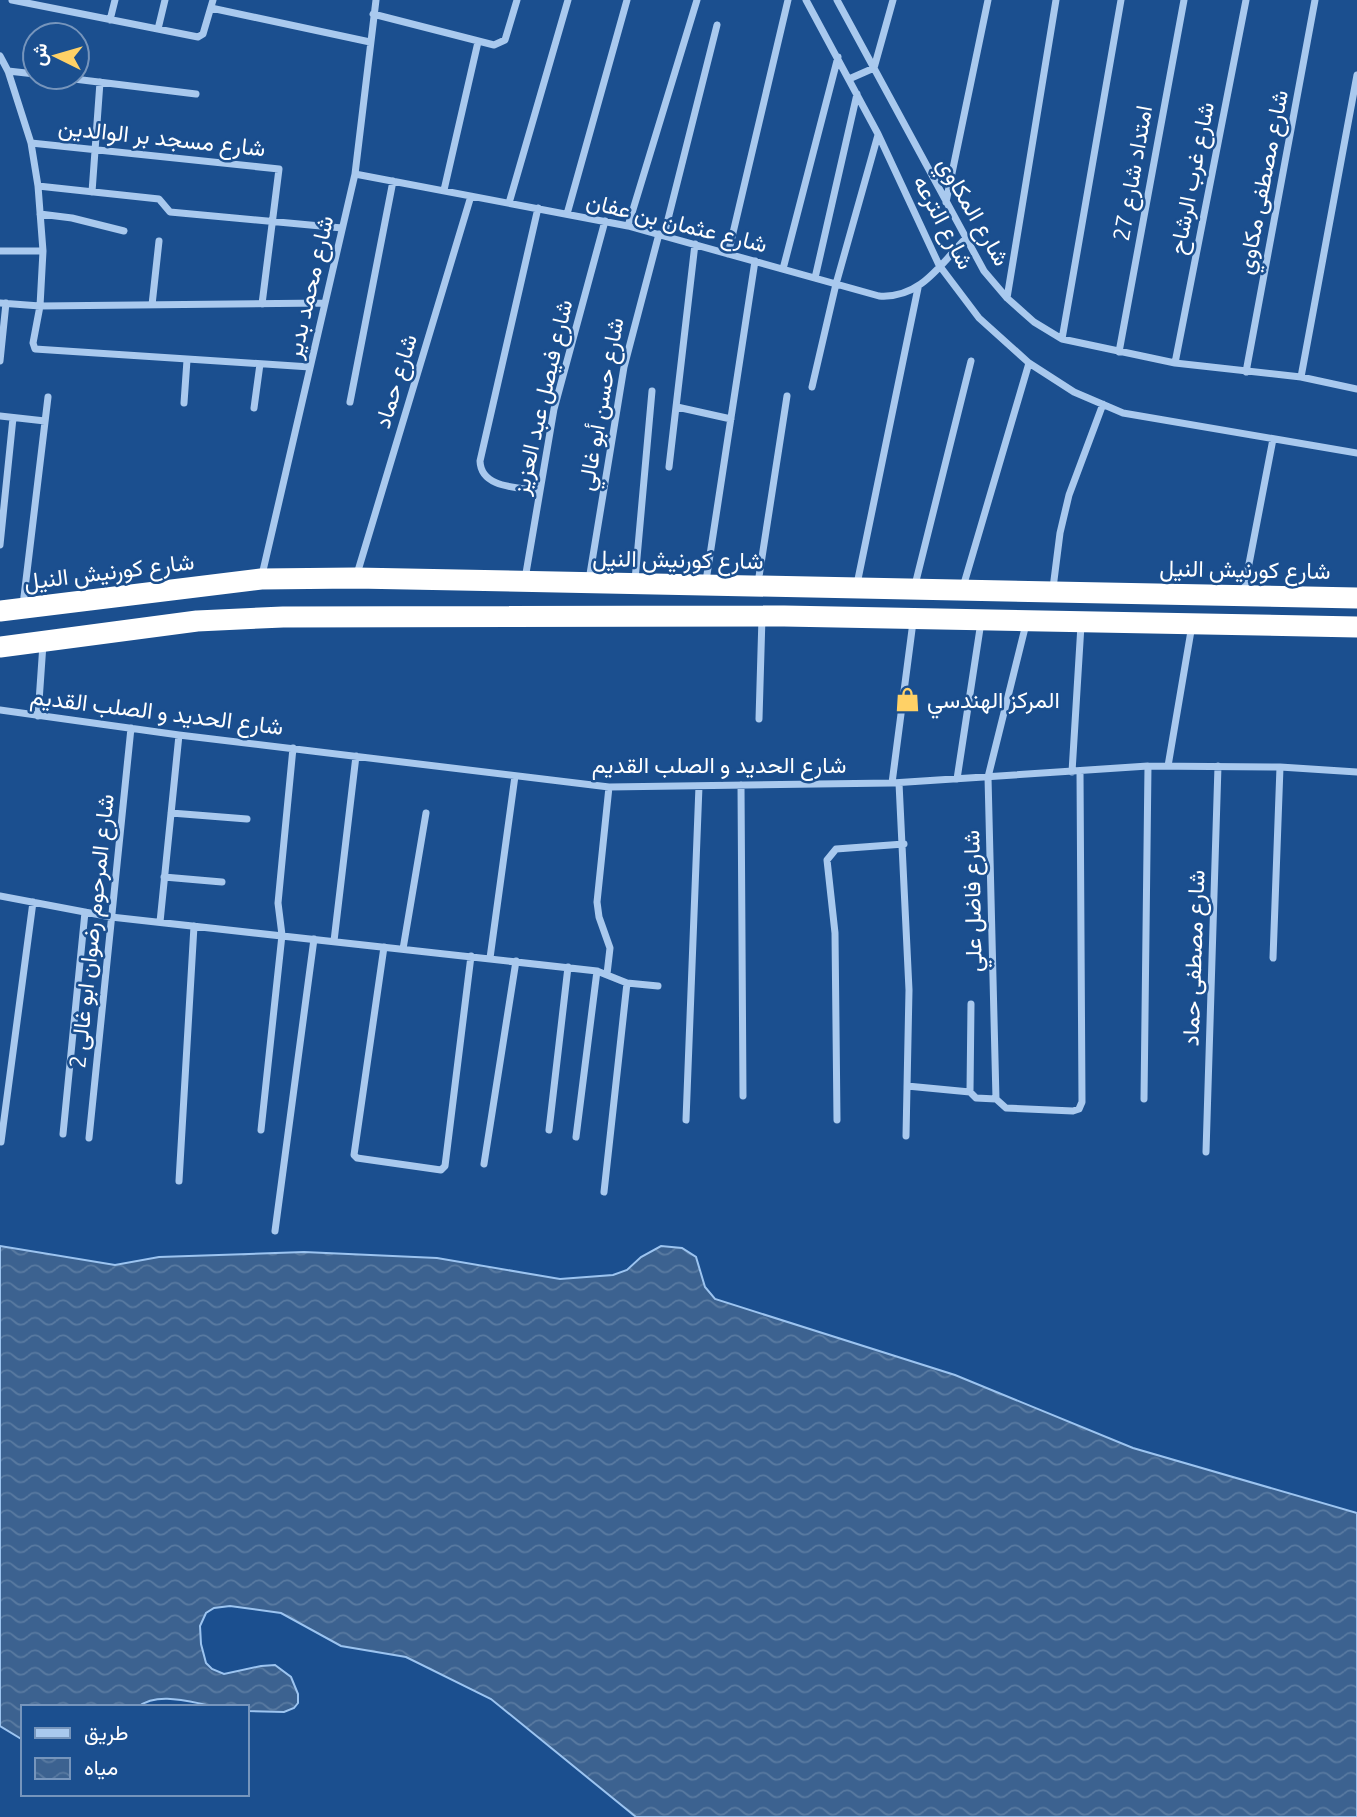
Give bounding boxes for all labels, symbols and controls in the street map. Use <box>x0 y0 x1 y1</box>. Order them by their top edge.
north arrow <box>21 21 91 91</box>
text: ش <box>27 42 52 67</box>
street label: شارع مصطفى مكاوي <box>1232 88 1299 278</box>
street label: شارع غرب الرشاح <box>1164 100 1222 257</box>
street label: امتداد شارع 27 <box>1108 103 1160 243</box>
street label: شارع مسجد بر الوالدين <box>57 114 267 164</box>
street label: شارع المكاوي <box>927 152 1015 273</box>
street label: شارع الترعه <box>905 171 979 275</box>
street label: شارع عثمان بن عفان <box>583 187 770 260</box>
street label: شارع محمد بدير <box>280 213 341 363</box>
street label: شارع فيصل عبد العزيز <box>507 297 580 499</box>
street label: شارع حسن أبو غالي <box>572 315 634 494</box>
street label: شارع حماد <box>369 331 425 432</box>
street label: شارع كورنيش النيل <box>592 545 764 577</box>
street label: شارع كورنيش النيل <box>23 548 196 598</box>
street label: شارع كورنيش النيل <box>1159 555 1331 587</box>
street label: شارع الحديد و الصلب القديم <box>29 683 285 743</box>
shop icon: المركز الهندسي <box>893 685 921 713</box>
place label: المركز الهندسي <box>927 687 1060 719</box>
street label: شارع الحديد و الصلب القديم <box>592 752 846 781</box>
street label: شارع المرحوم رضوان ابو غالى 2 <box>64 793 122 1070</box>
street label: شارع فاضل علي <box>958 830 993 972</box>
street label: شارع مصطفى حماد <box>1177 869 1213 1047</box>
legend <box>21 1705 248 1796</box>
text: طريق <box>84 1720 129 1746</box>
text: مياه <box>84 1755 118 1780</box>

